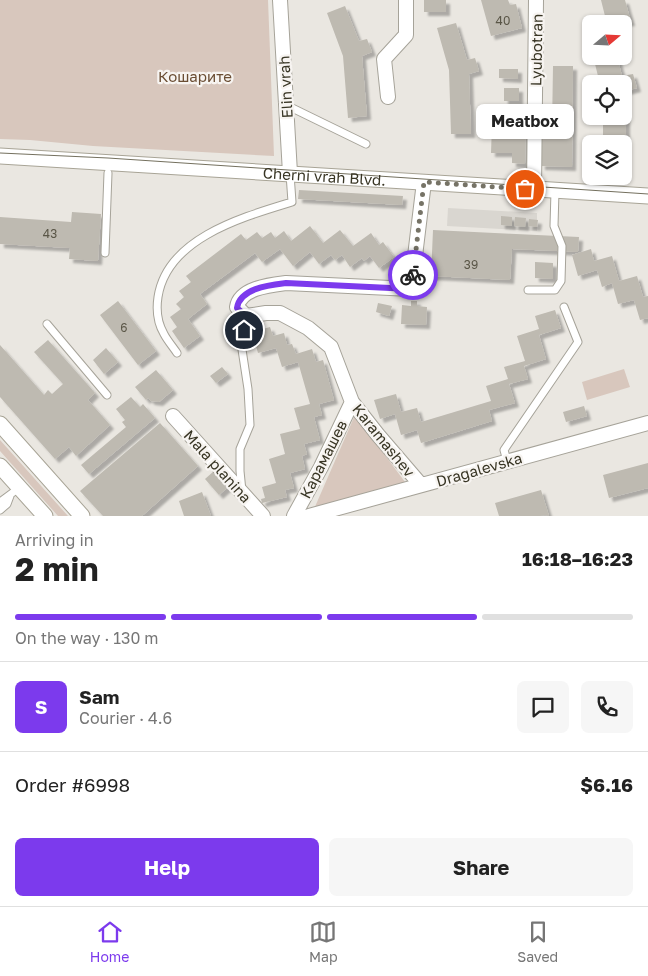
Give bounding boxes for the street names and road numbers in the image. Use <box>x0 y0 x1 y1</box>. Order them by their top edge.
street label: Lyubotran <box>526 14 546 86</box>
street label: Elin vrah <box>274 55 296 119</box>
street label: Cherni vrah Blvd. <box>262 163 386 189</box>
street label: Karamashev <box>349 400 419 481</box>
street label: Карамашев <box>296 417 350 501</box>
street label: Mala planina <box>181 426 255 506</box>
street label: Dragalevska <box>434 448 524 490</box>

